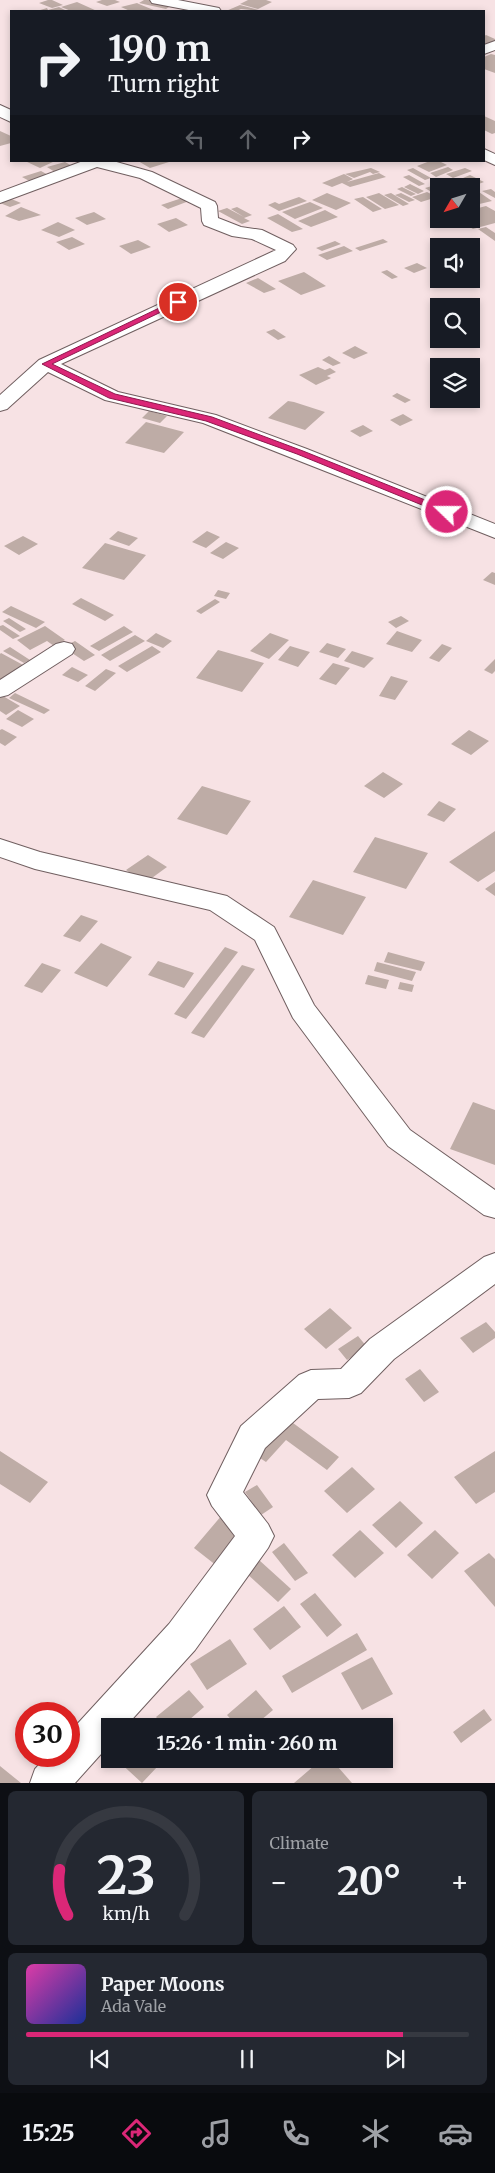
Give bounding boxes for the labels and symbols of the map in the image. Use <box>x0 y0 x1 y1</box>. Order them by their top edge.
north arrow <box>430 178 480 228</box>
pin <box>157 281 199 323</box>
position arrow <box>420 485 472 537</box>
speed limit sign: 30 <box>15 1702 80 1767</box>

